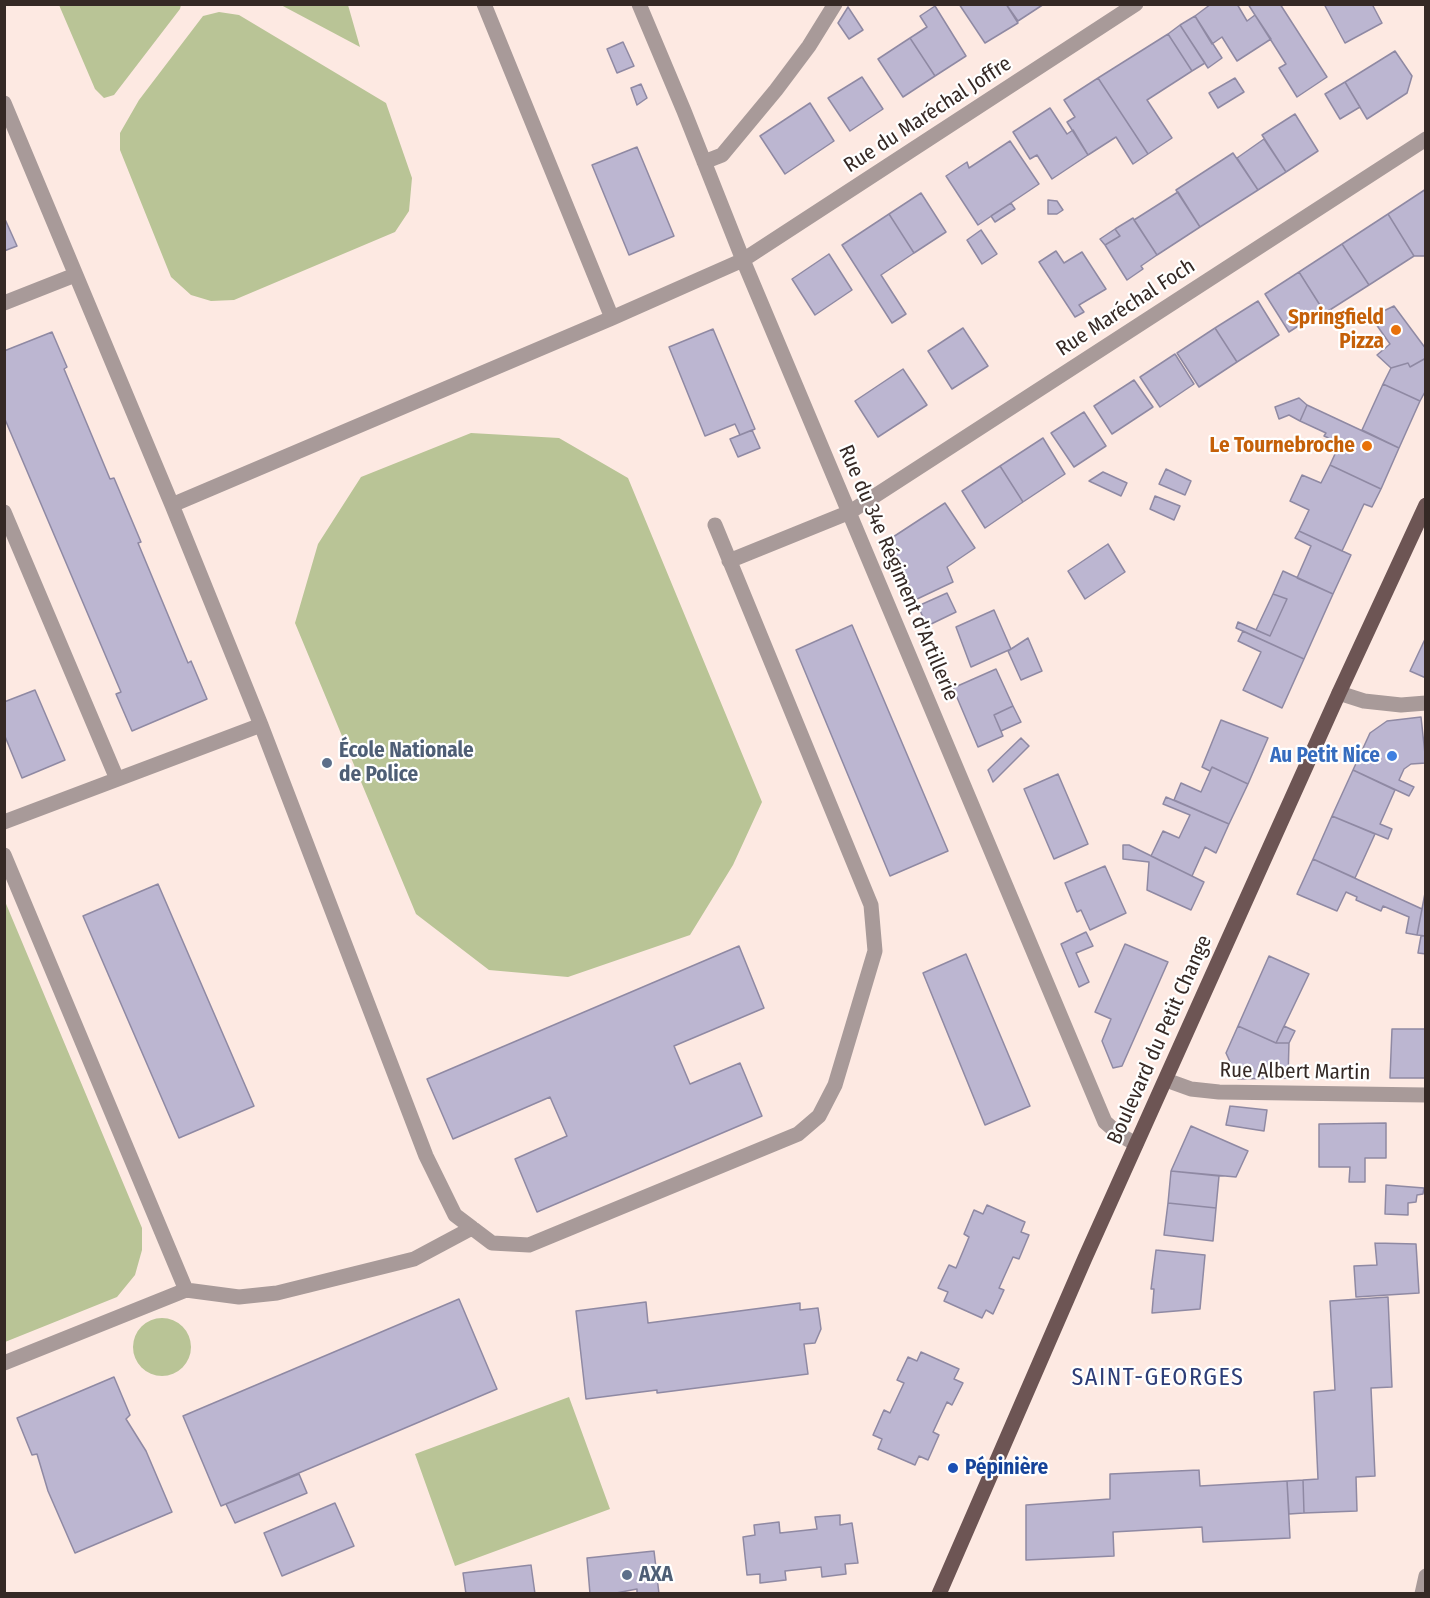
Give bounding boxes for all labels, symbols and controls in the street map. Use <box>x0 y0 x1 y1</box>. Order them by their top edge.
street label: Rue du Maréchal Joffre <box>840 51 1016 179</box>
street label: Rue Maréchal Foch <box>1052 254 1200 362</box>
place label: Springfield Pizza <box>1288 305 1384 355</box>
marker: Springfield Pizza <box>1389 323 1403 337</box>
place label: Le Tournebroche <box>1210 433 1355 459</box>
marker: Le Tournebroche <box>1360 439 1374 453</box>
street label: Rue du 34e Régiment d'Artillerie <box>833 441 963 705</box>
place label: École Nationale de Police <box>339 738 474 788</box>
place label: Au Petit Nice <box>1270 743 1380 769</box>
marker: Au Petit Nice <box>1385 749 1399 763</box>
marker: École Nationale de Police <box>320 756 334 770</box>
street label: Boulevard du Petit Change <box>1102 932 1218 1148</box>
street label: Rue Albert Martin <box>1219 1058 1371 1086</box>
district label: SAINT-GEORGES <box>1072 1364 1244 1392</box>
place label: Pépinière <box>965 1455 1048 1481</box>
marker: Pépinière <box>946 1461 960 1475</box>
place label: AXA <box>639 1562 673 1588</box>
marker: AXA <box>620 1568 634 1582</box>

